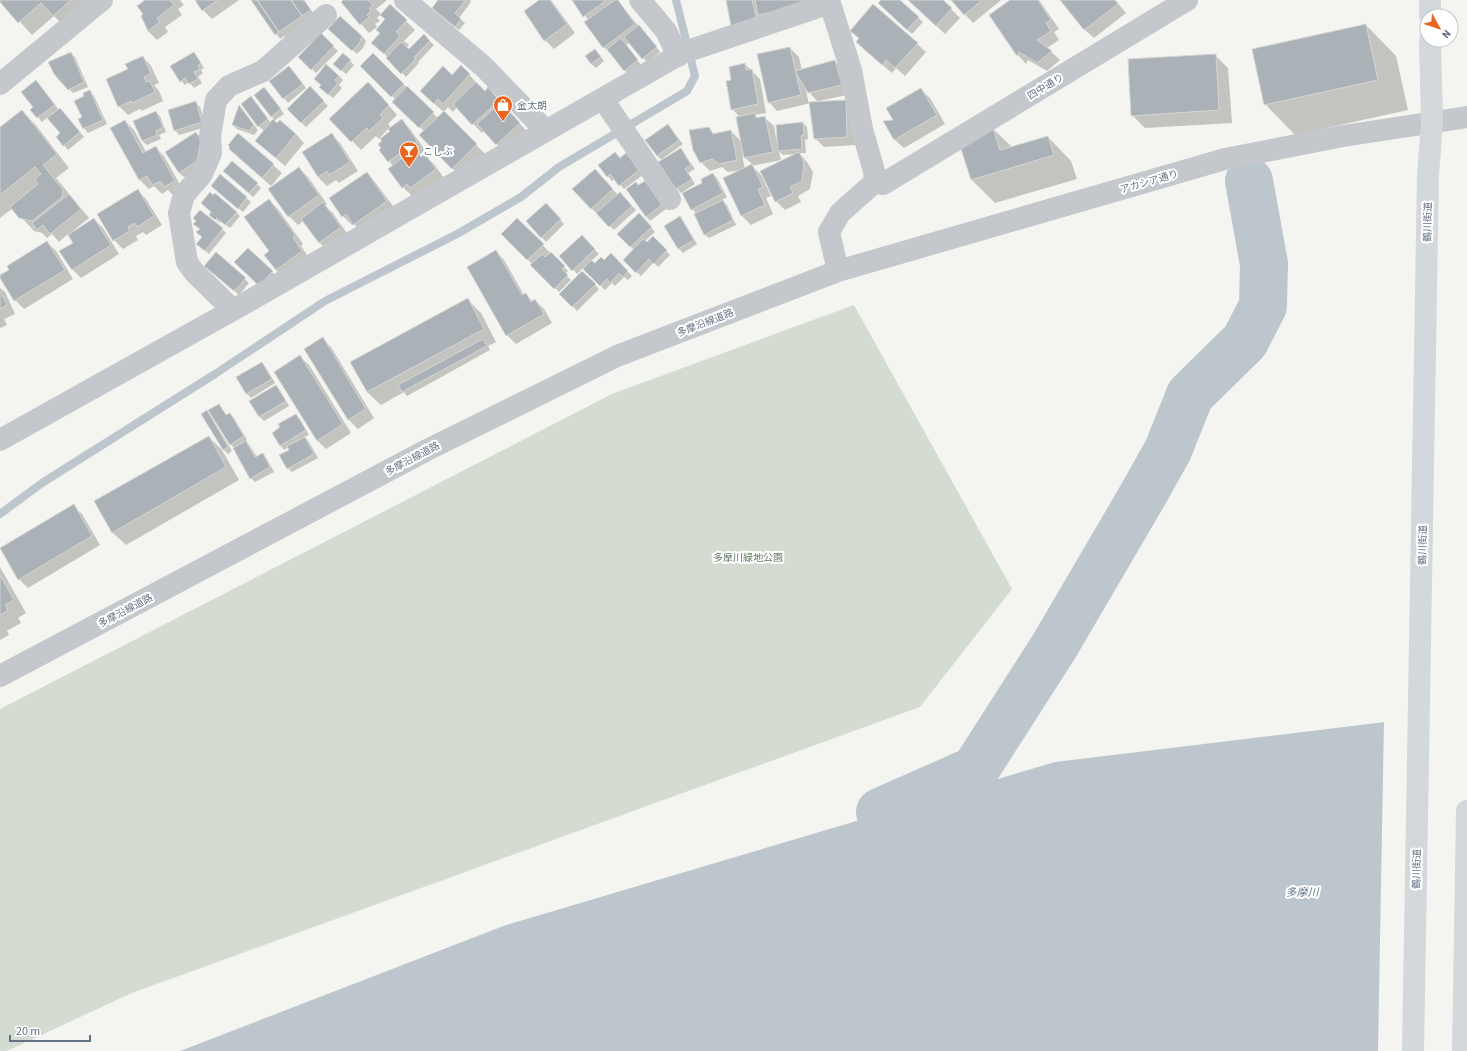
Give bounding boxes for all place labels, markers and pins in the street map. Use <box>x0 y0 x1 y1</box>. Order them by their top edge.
shop icon: 金太朗 <box>492 94 514 122</box>
place label: 金太朗 <box>517 99 547 113</box>
bar icon: こしぶ <box>398 140 420 168</box>
place label: こしぶ <box>423 145 453 159</box>

